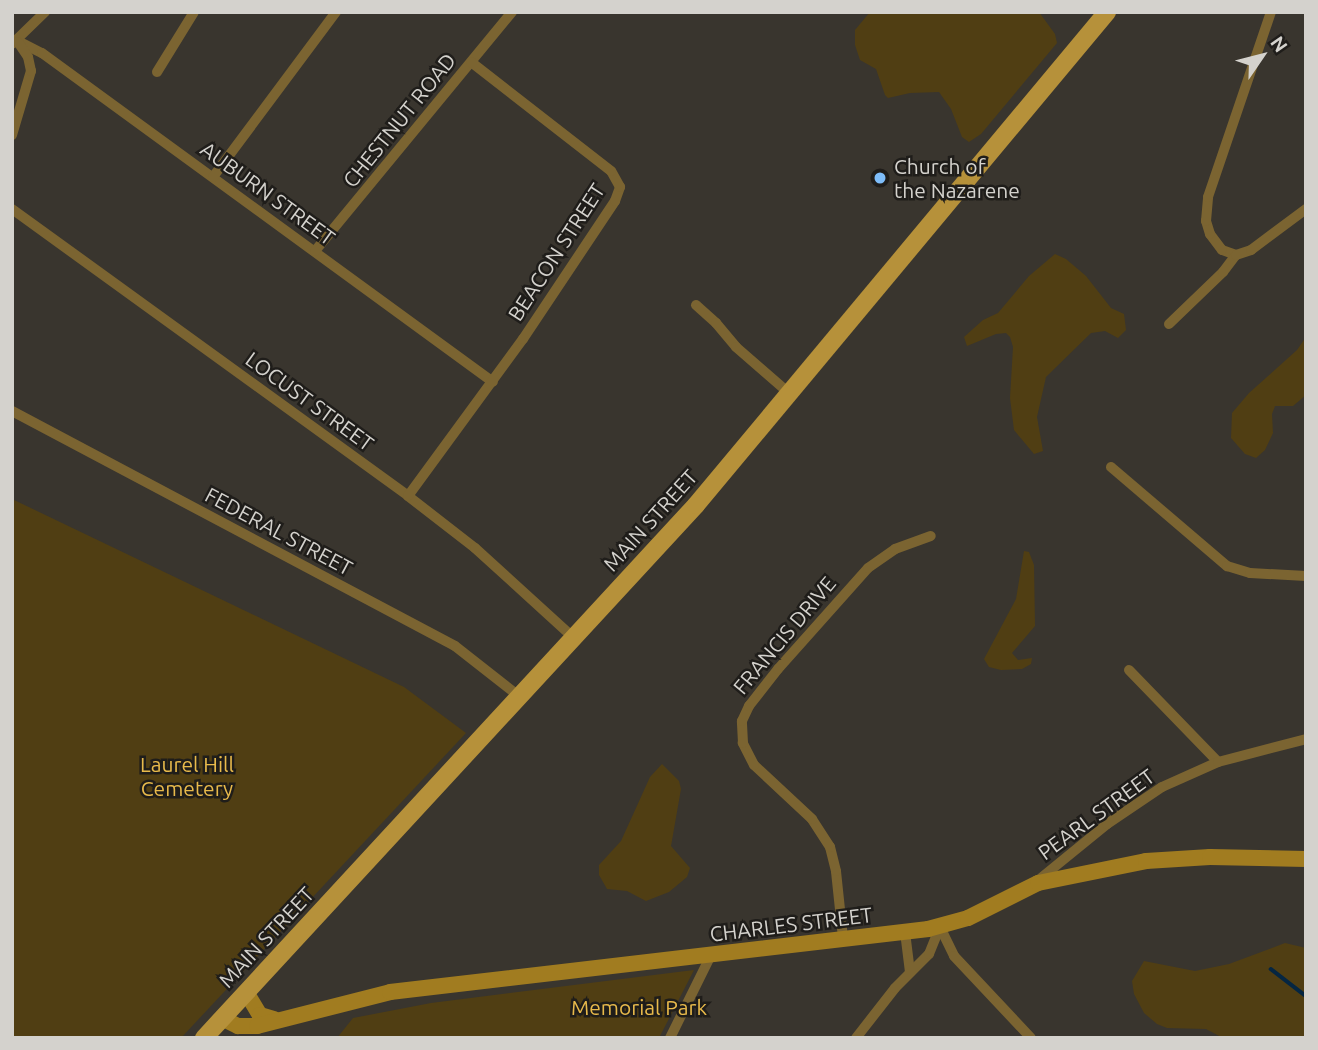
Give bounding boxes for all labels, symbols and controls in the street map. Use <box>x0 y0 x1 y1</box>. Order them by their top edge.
north arrow <box>1227 21 1297 91</box>
text: N <box>1266 32 1292 56</box>
street label: CHESTNUT ROAD <box>337 48 461 192</box>
street label: AUBURN STREET <box>196 136 340 250</box>
place label: Church of the Nazarene <box>894 153 1020 203</box>
marker: Church of the Nazarene <box>872 170 888 186</box>
street label: BEACON STREET <box>502 179 610 325</box>
street label: LOCUST STREET <box>241 346 379 456</box>
street label: MAIN STREET <box>598 464 702 576</box>
street label: FEDERAL STREET <box>201 482 357 580</box>
street label: FRANCIS DRIVE <box>727 571 841 699</box>
park label: Laurel Hill Cemetery <box>140 751 234 801</box>
street label: PEARL STREET <box>1033 763 1159 865</box>
street label: MAIN STREET <box>213 882 319 992</box>
street label: CHARLES STREET <box>708 902 874 946</box>
park label: Memorial Park <box>571 994 707 1020</box>

